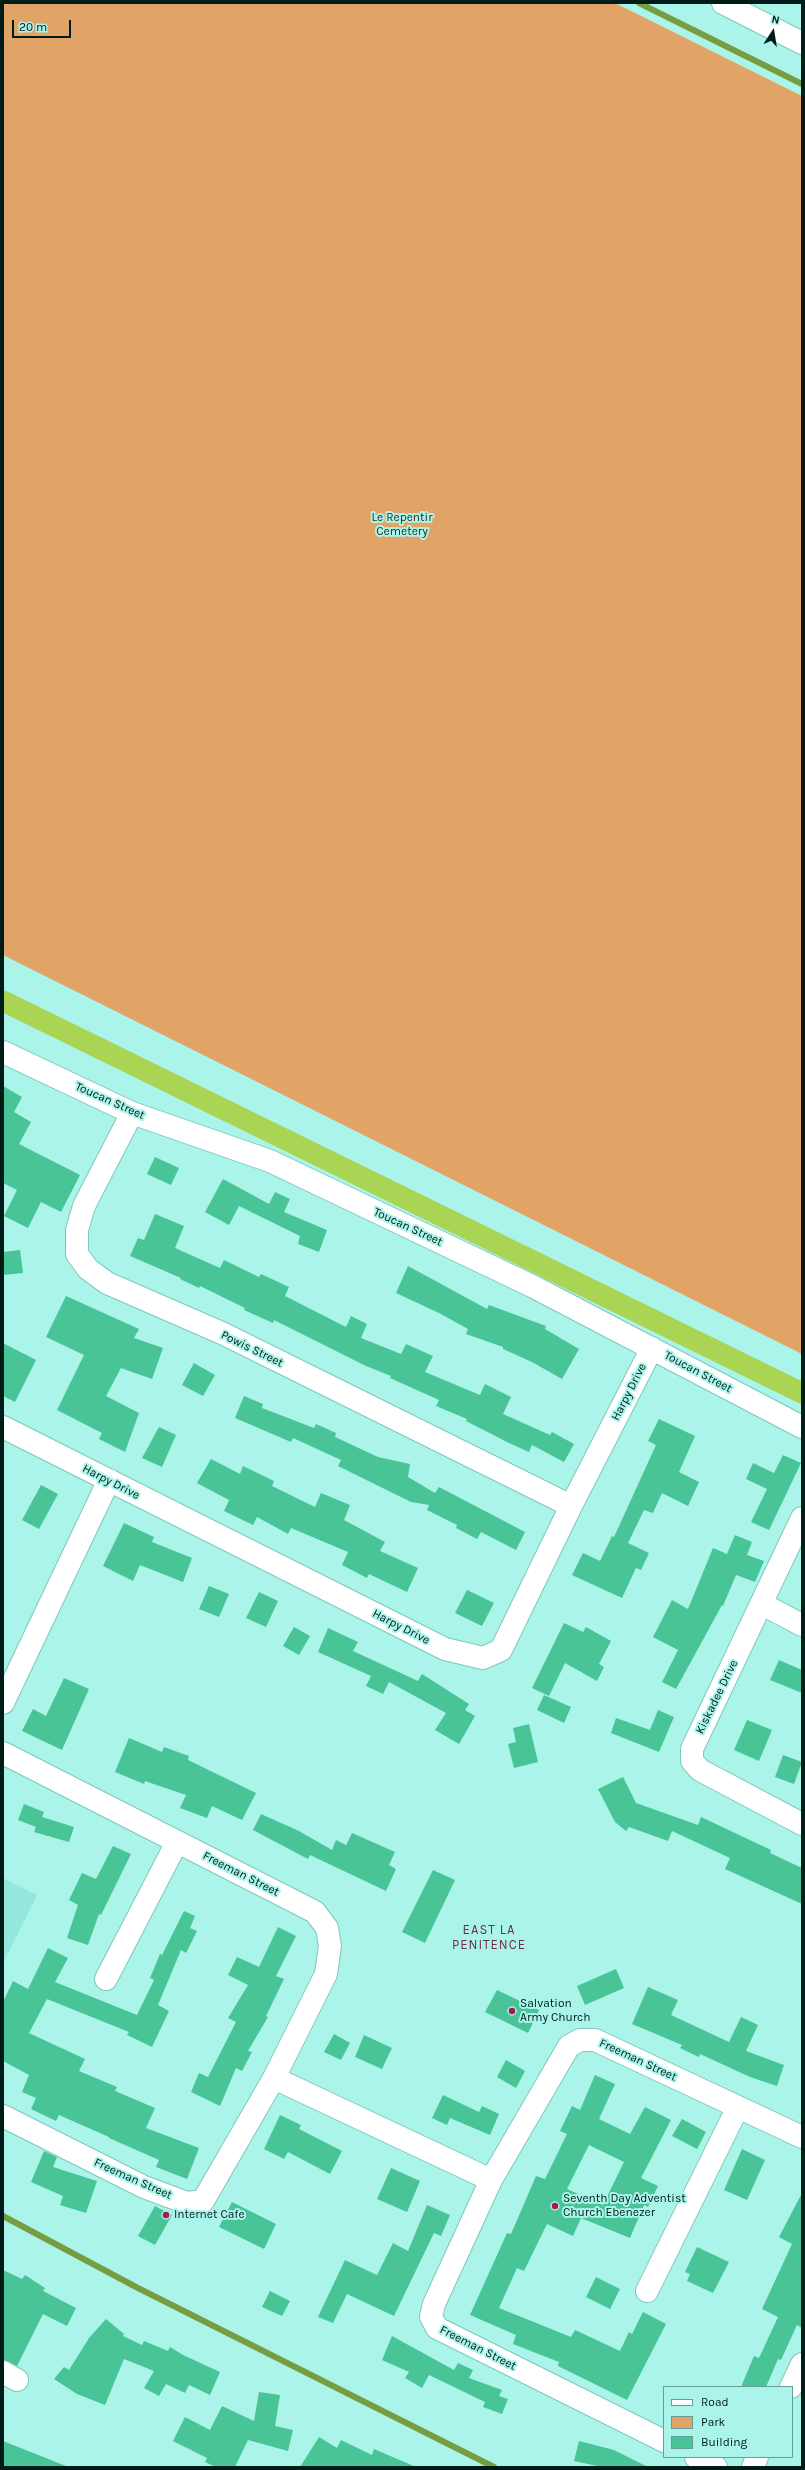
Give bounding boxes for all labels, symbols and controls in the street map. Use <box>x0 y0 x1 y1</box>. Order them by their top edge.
scale bar <box>14 12 73 38</box>
north arrow <box>753 12 793 52</box>
text: N <box>770 13 781 27</box>
text: 20 m <box>19 20 47 34</box>
park label: Le Repentir Cemetery <box>372 511 432 539</box>
street label: Toucan Street <box>73 1079 147 1123</box>
street label: Toucan Street <box>371 1205 445 1249</box>
street label: Powis Street <box>218 1328 286 1370</box>
street label: Toucan Street <box>662 1348 734 1396</box>
street label: Harpy Drive <box>608 1361 650 1423</box>
street label: Harpy Drive <box>80 1461 142 1503</box>
street label: Harpy Drive <box>370 1606 432 1648</box>
street label: Kiskadee Drive <box>693 1658 741 1736</box>
street label: Freeman Street <box>200 1849 282 1899</box>
district label: EAST LA PENITENCE <box>452 1922 526 1953</box>
place label: Salvation Army Church <box>520 1997 591 2025</box>
marker: Salvation Army Church <box>507 2006 517 2016</box>
street label: Freeman Street <box>597 2036 679 2084</box>
street label: Freeman Street <box>92 2155 174 2203</box>
place label: Seventh Day Adventist Church Ebenezer <box>563 2192 686 2220</box>
marker: Seventh Day Adventist Church Ebenezer <box>550 2201 560 2211</box>
place label: Internet Cafe <box>174 2208 245 2222</box>
marker: Internet Cafe <box>161 2210 171 2220</box>
street label: Freeman Street <box>437 2323 519 2373</box>
legend <box>663 2386 793 2458</box>
text: Road <box>701 2395 729 2409</box>
text: Park <box>701 2415 725 2429</box>
text: Building <box>701 2435 747 2449</box>

